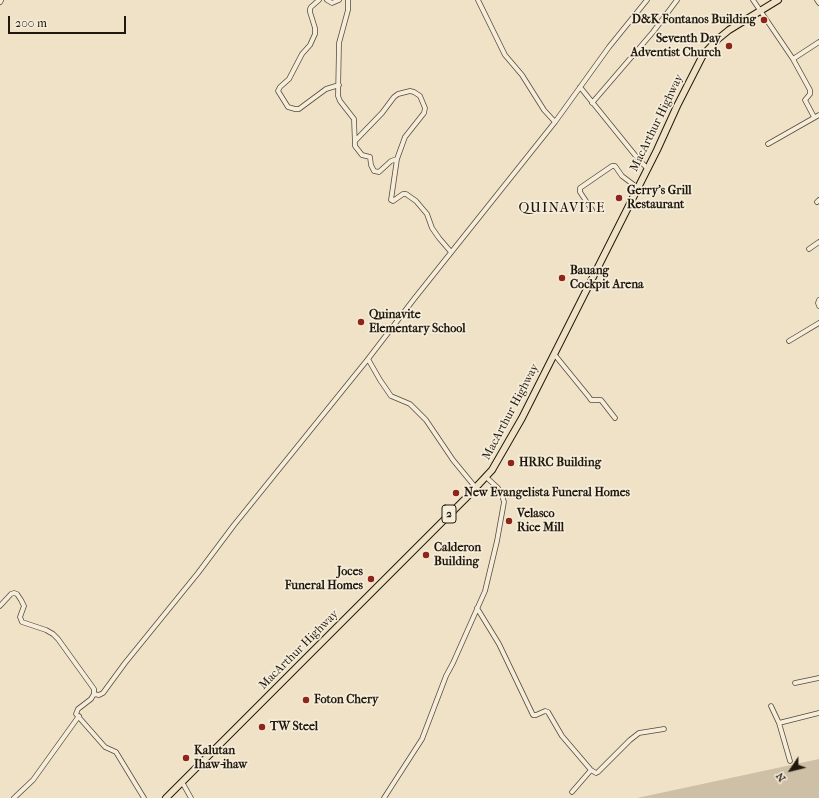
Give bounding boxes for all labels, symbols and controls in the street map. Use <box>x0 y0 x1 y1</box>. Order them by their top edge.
scale bar <box>10 8 128 34</box>
place label: D&K Fontanos Building <box>632 13 756 27</box>
marker: D&K Fontanos Building <box>759 15 769 25</box>
text: 200 m <box>15 16 47 30</box>
place label: Seventh Day Adventist Church <box>631 32 721 60</box>
marker: Seventh Day Adventist Church <box>724 41 734 51</box>
street label: MacArthur Highway <box>627 72 687 174</box>
place label: Gerry's Grill Restaurant <box>627 184 692 212</box>
marker: Gerry's Grill Restaurant <box>614 193 624 203</box>
district label: QUINAVITE <box>518 201 606 217</box>
place label: Bauang Cockpit Arena <box>570 264 644 292</box>
marker: Bauang Cockpit Arena <box>557 273 567 283</box>
place label: Quinavite Elementary School <box>369 308 466 336</box>
marker: Quinavite Elementary School <box>356 317 366 327</box>
street label: MacArthur Highway <box>480 362 542 462</box>
place label: HRRC Building <box>519 456 601 470</box>
marker: HRRC Building <box>506 458 516 468</box>
place label: New Evangelista Funeral Homes <box>464 486 630 500</box>
marker: New Evangelista Funeral Homes <box>451 488 461 498</box>
road number: 2 <box>442 505 456 523</box>
place label: Velasco Rice Mill <box>517 507 564 535</box>
marker: Velasco Rice Mill <box>504 516 514 526</box>
place label: Calderon Building <box>434 541 481 569</box>
marker: Calderon Building <box>421 550 431 560</box>
place label: Joces Funeral Homes <box>285 565 363 593</box>
marker: Joces Funeral Homes <box>366 574 376 584</box>
street label: MacArthur Highway <box>256 607 342 693</box>
place label: Foton Chery <box>314 693 378 707</box>
marker: Foton Chery <box>301 695 311 705</box>
place label: TW Steel <box>270 720 318 734</box>
marker: TW Steel <box>257 722 267 732</box>
place label: Kalutan Ihaw-ihaw <box>194 744 247 772</box>
north arrow <box>771 750 811 790</box>
marker: Kalutan Ihaw-ihaw <box>181 753 191 763</box>
text: N <box>773 770 788 784</box>

